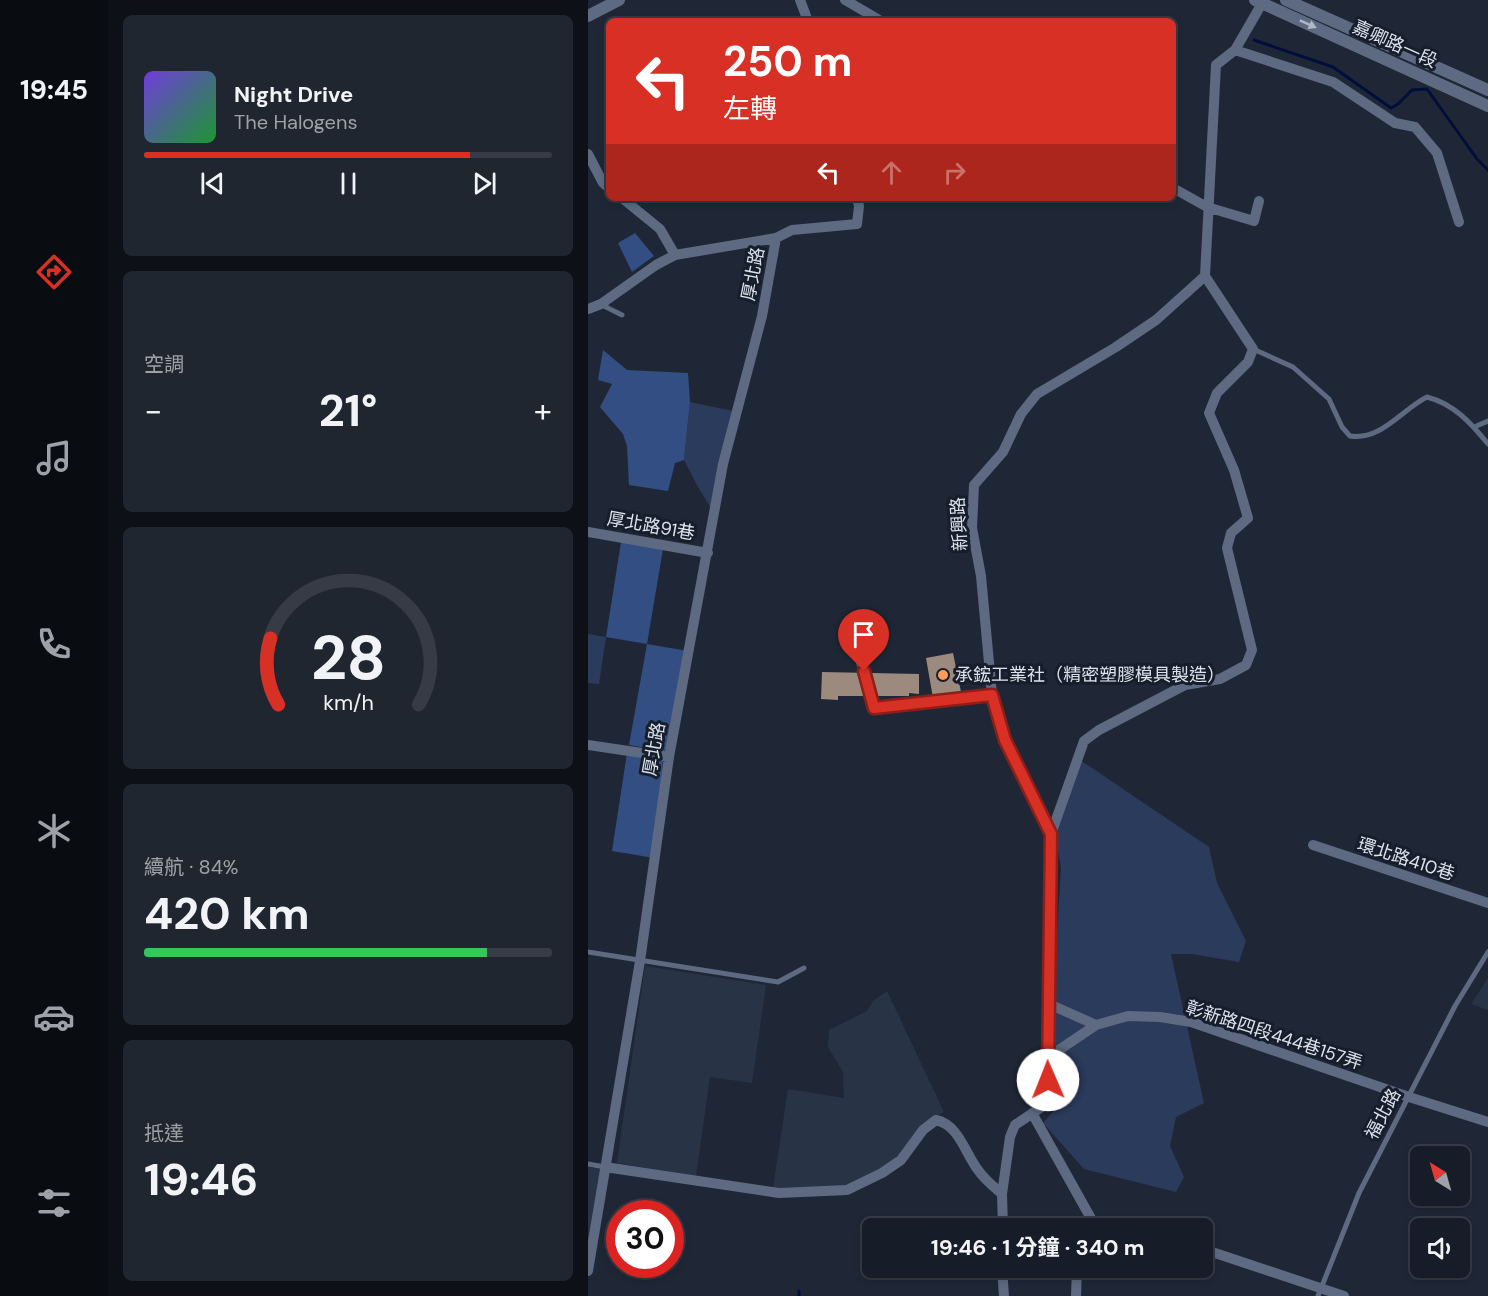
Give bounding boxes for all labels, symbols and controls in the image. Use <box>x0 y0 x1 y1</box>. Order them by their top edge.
street label: 嘉卿路一段 <box>1349 15 1441 73</box>
one-way arrow <box>1299 19 1317 29</box>
text: 250 m <box>723 34 852 89</box>
icon: left <box>624 42 702 120</box>
text: 19:45 <box>20 72 88 107</box>
text: Night Drive <box>234 80 353 109</box>
text: 左轉 <box>723 91 777 126</box>
text: The Halogens <box>234 109 357 135</box>
icon: left <box>812 156 845 189</box>
icon: ahead <box>875 156 908 189</box>
icon: right <box>938 156 971 189</box>
icon: previous <box>196 167 229 200</box>
icon: pause <box>332 167 365 200</box>
icon: next <box>468 167 501 200</box>
street label: 厚北路 <box>736 245 770 303</box>
icon: directions <box>33 251 75 293</box>
text: 空調 <box>144 351 184 377</box>
text: 21° <box>319 381 377 440</box>
text: − <box>144 389 162 432</box>
text: + <box>534 389 552 432</box>
icon: music <box>33 437 75 479</box>
street label: 新興路 <box>946 496 972 552</box>
street label: 厚北路91巷 <box>605 506 697 546</box>
pin <box>838 609 889 671</box>
text: 28 <box>310 617 386 698</box>
icon: arrive <box>847 618 880 651</box>
icon: phone <box>33 623 75 665</box>
place label: 承鋐工業社（精密塑膠模具製造） <box>955 663 1225 687</box>
marker: 承鋐工業社（精密塑膠模具製造） <box>936 668 950 682</box>
text: km/h <box>323 689 373 717</box>
street label: 厚北路 <box>637 720 671 778</box>
icon: climate <box>33 810 75 852</box>
street label: 環北路410巷 <box>1354 832 1458 886</box>
text: 續航 · 84% <box>144 854 239 880</box>
text: 420 km <box>144 884 310 943</box>
street label: 彰新路四段444巷157弄 <box>1182 995 1366 1075</box>
icon: car <box>33 996 75 1038</box>
position arrow <box>1016 1048 1080 1112</box>
street label: 福北路 <box>1360 1085 1406 1143</box>
text: 抵達 <box>144 1120 184 1146</box>
north arrow <box>1410 1146 1470 1206</box>
map controls <box>1410 1146 1470 1278</box>
text: 19:46 <box>144 1150 258 1209</box>
icon: filters <box>33 1182 75 1224</box>
speed limit sign: 30 <box>606 1200 684 1278</box>
button: sound <box>1410 1218 1470 1278</box>
text: 19:46 · 1 分鐘 · 340 m <box>931 1233 1144 1262</box>

